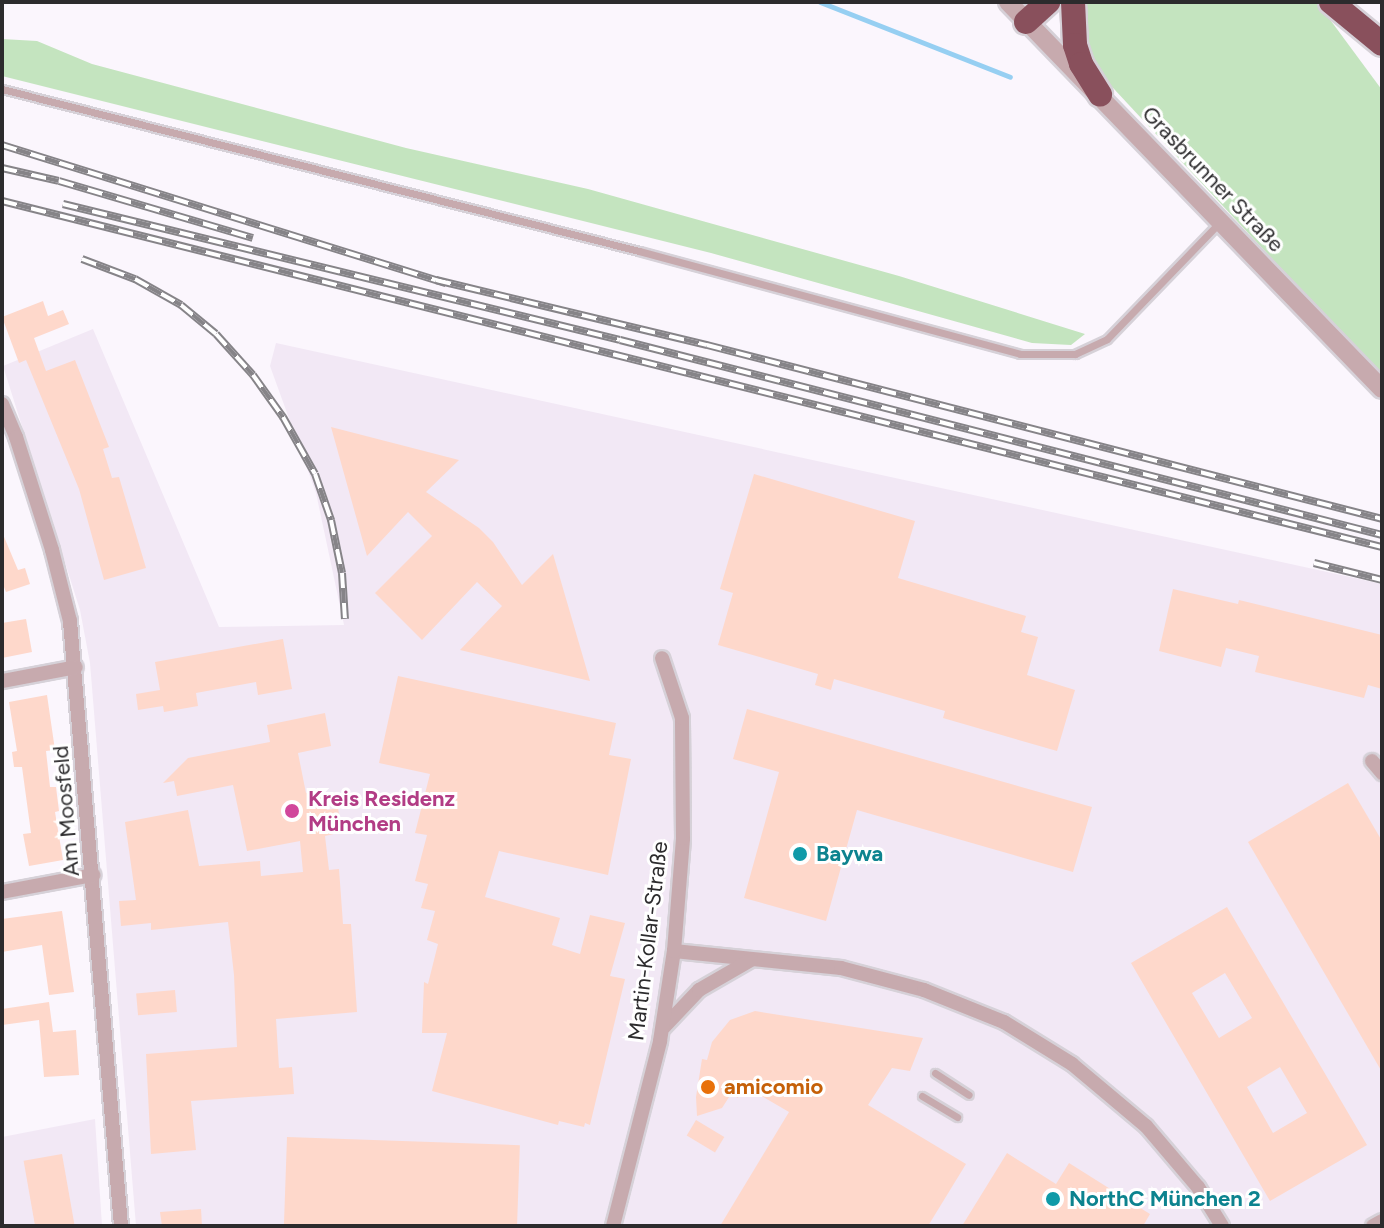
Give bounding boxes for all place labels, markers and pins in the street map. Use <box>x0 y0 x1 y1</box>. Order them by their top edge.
place label: Kreis Residenz München <box>308 785 455 836</box>
marker: Kreis Residenz München <box>283 802 301 820</box>
place label: Baywa <box>816 841 883 867</box>
marker: Baywa <box>791 845 809 863</box>
place label: amicomio <box>724 1074 823 1100</box>
marker: amicomio <box>699 1078 717 1096</box>
place label: NorthC München 2 <box>1069 1186 1261 1212</box>
marker: NorthC München 2 <box>1044 1190 1062 1208</box>

